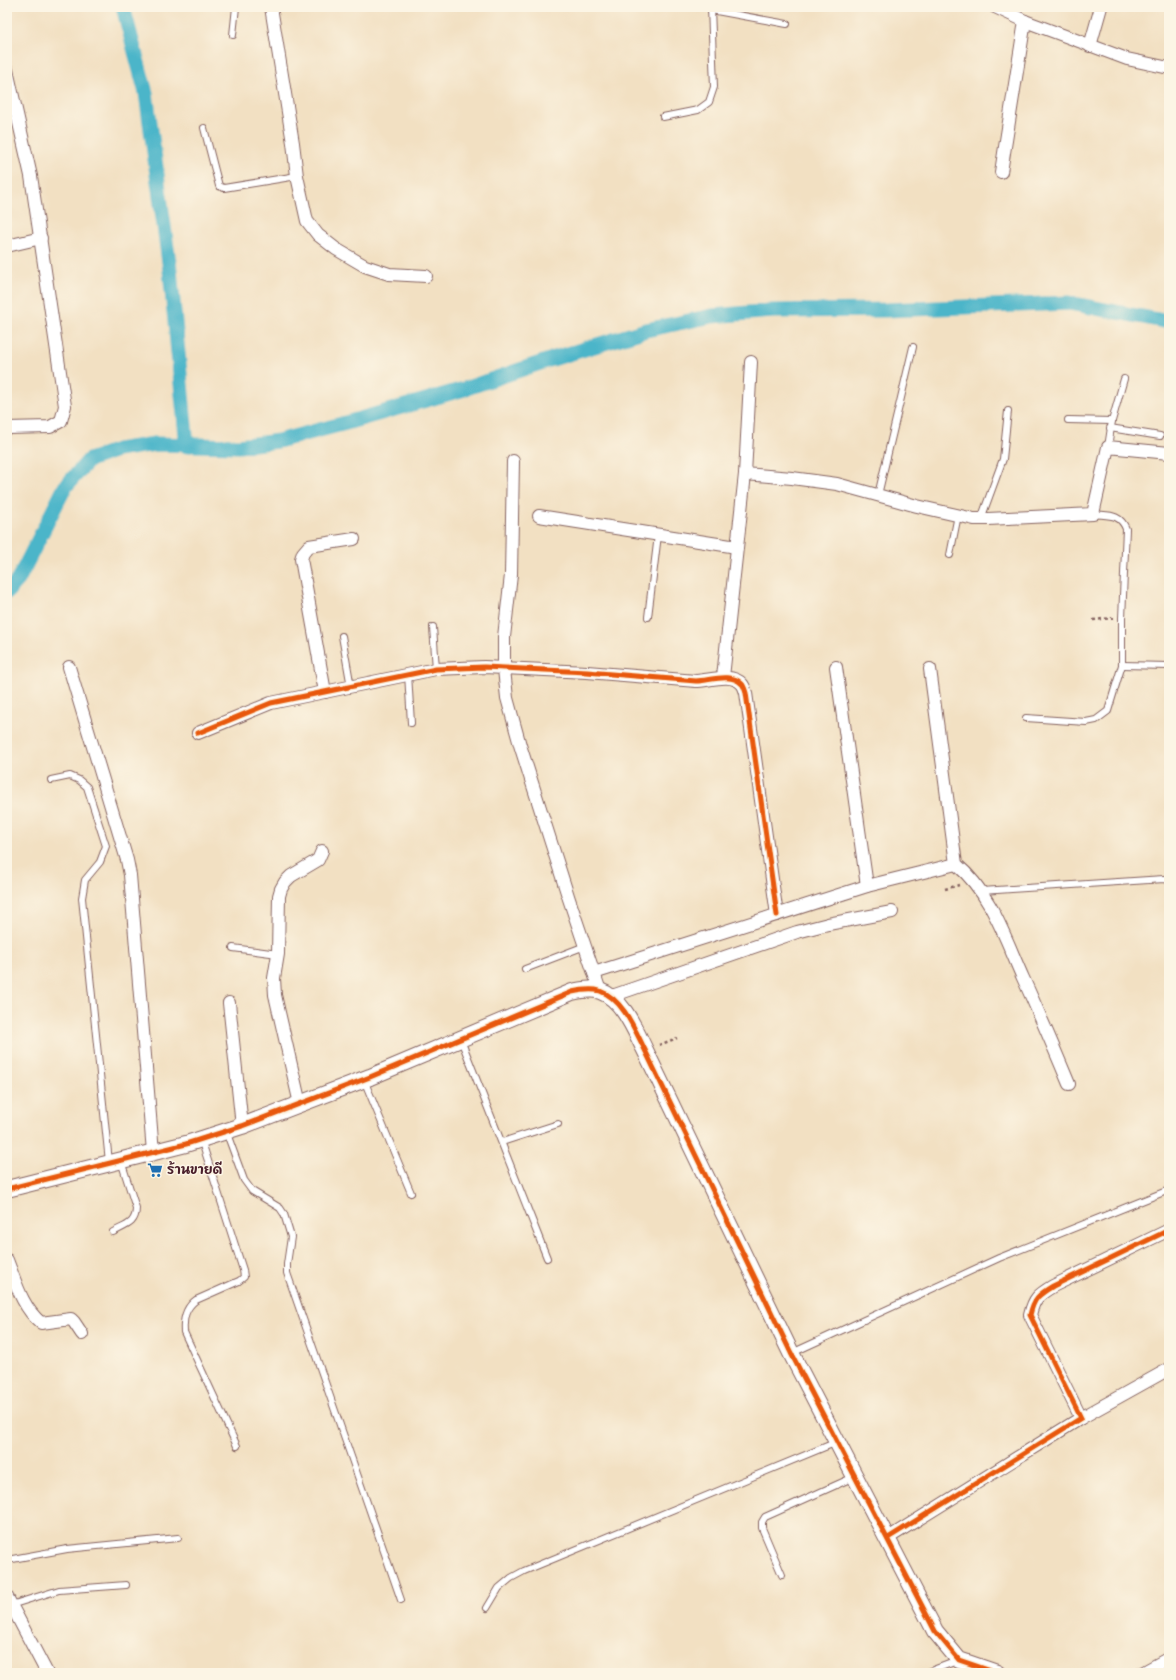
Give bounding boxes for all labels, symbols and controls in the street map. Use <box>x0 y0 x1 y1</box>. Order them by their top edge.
supermarket icon: ร้านขายดี <box>146 1161 164 1179</box>
place label: ร้านขายดี <box>167 1161 223 1178</box>

